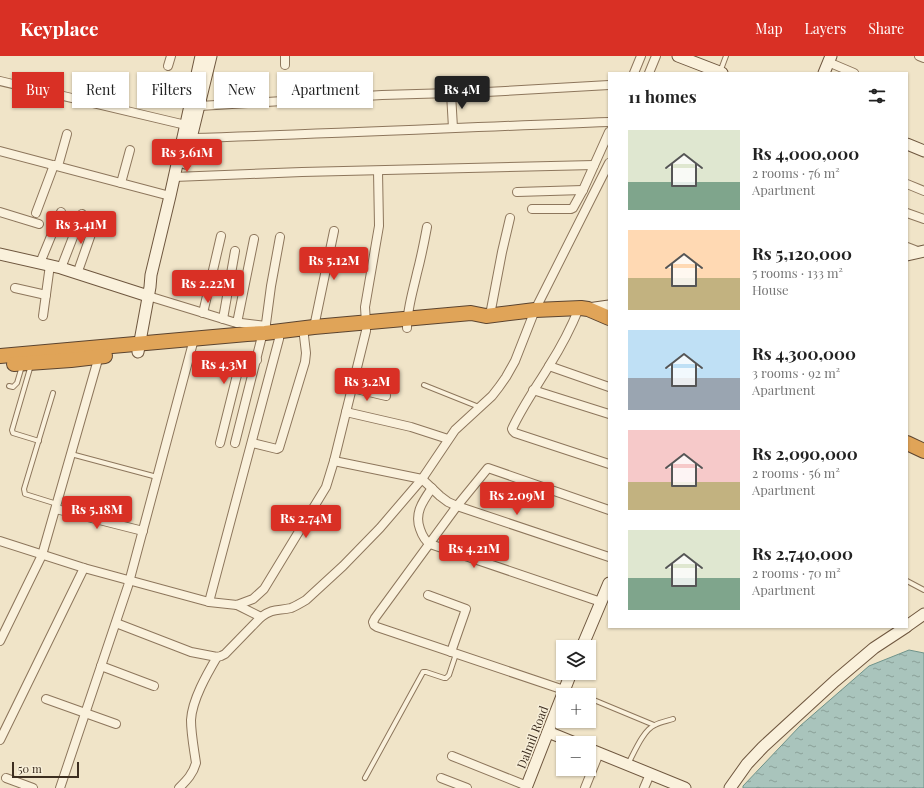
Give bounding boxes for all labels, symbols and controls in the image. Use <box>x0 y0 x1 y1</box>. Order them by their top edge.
text: Keyplace <box>20 15 99 41</box>
text: Map <box>755 19 783 38</box>
text: Layers <box>805 19 846 38</box>
text: Share <box>868 19 904 38</box>
chip: Buy <box>12 72 64 108</box>
chip: Rent <box>72 72 129 108</box>
chip: Filters <box>137 72 206 108</box>
chip: New <box>214 72 269 108</box>
chip: Apartment <box>277 72 373 108</box>
pin: Rs 4M <box>434 76 490 110</box>
text: Rs 4M <box>444 80 480 97</box>
text: 11 homes <box>628 85 697 107</box>
icon: filters <box>866 85 888 107</box>
pin: Rs 3.61M <box>146 139 228 173</box>
text: Rs 4,000,000 <box>752 142 859 164</box>
text: Rs 3.61M <box>161 143 213 160</box>
icon: home <box>660 146 708 194</box>
text: 2 rooms · 76 m² <box>752 164 840 181</box>
text: Apartment <box>752 181 815 198</box>
pin: Rs 3.41M <box>40 211 122 245</box>
text: Rs 3.41M <box>55 215 107 232</box>
text: Rs 5,120,000 <box>752 242 852 264</box>
icon: home <box>660 246 708 294</box>
pin: Rs 5.12M <box>293 247 375 281</box>
text: Rs 5.12M <box>308 251 360 268</box>
text: 5 rooms · 133 m² <box>752 264 843 281</box>
pin: Rs 2.22M <box>167 270 249 304</box>
text: Rs 2.22M <box>181 274 235 291</box>
text: House <box>752 281 789 298</box>
text: Rs 4,300,000 <box>752 342 856 364</box>
icon: home <box>660 346 708 394</box>
pin: Rs 4.3M <box>187 351 261 385</box>
text: Rs 4.3M <box>201 355 247 372</box>
text: 3 rooms · 92 m² <box>752 364 840 381</box>
pin: Rs 3.2M <box>330 368 404 402</box>
text: Rs 3.2M <box>344 372 390 389</box>
text: Apartment <box>752 381 815 398</box>
text: Rs 2,090,000 <box>752 442 858 464</box>
icon: home <box>660 446 708 494</box>
text: 2 rooms · 56 m² <box>752 464 840 481</box>
text: Apartment <box>752 481 815 498</box>
pin: Rs 2.09M <box>476 482 558 516</box>
text: Rs 2.09M <box>489 486 545 503</box>
pin: Rs 5.18M <box>56 496 138 530</box>
text: Rs 5.18M <box>71 500 123 517</box>
pin: Rs 2.74M <box>265 505 347 539</box>
text: Rs 2.74M <box>280 509 332 526</box>
pin: Rs 4.21M <box>433 535 515 569</box>
text: Rs 4.21M <box>448 539 500 556</box>
text: Rs 2,740,000 <box>752 542 853 564</box>
icon: home <box>660 546 708 594</box>
text: 2 rooms · 70 m² <box>752 564 841 581</box>
text: Apartment <box>752 581 815 598</box>
map controls <box>556 640 596 776</box>
button: layers <box>556 640 596 680</box>
button: + <box>556 688 596 728</box>
street label: Dalmil Road <box>513 703 551 771</box>
button: − <box>556 736 596 776</box>
scale bar <box>12 760 79 779</box>
text: 50 m <box>18 761 42 776</box>

